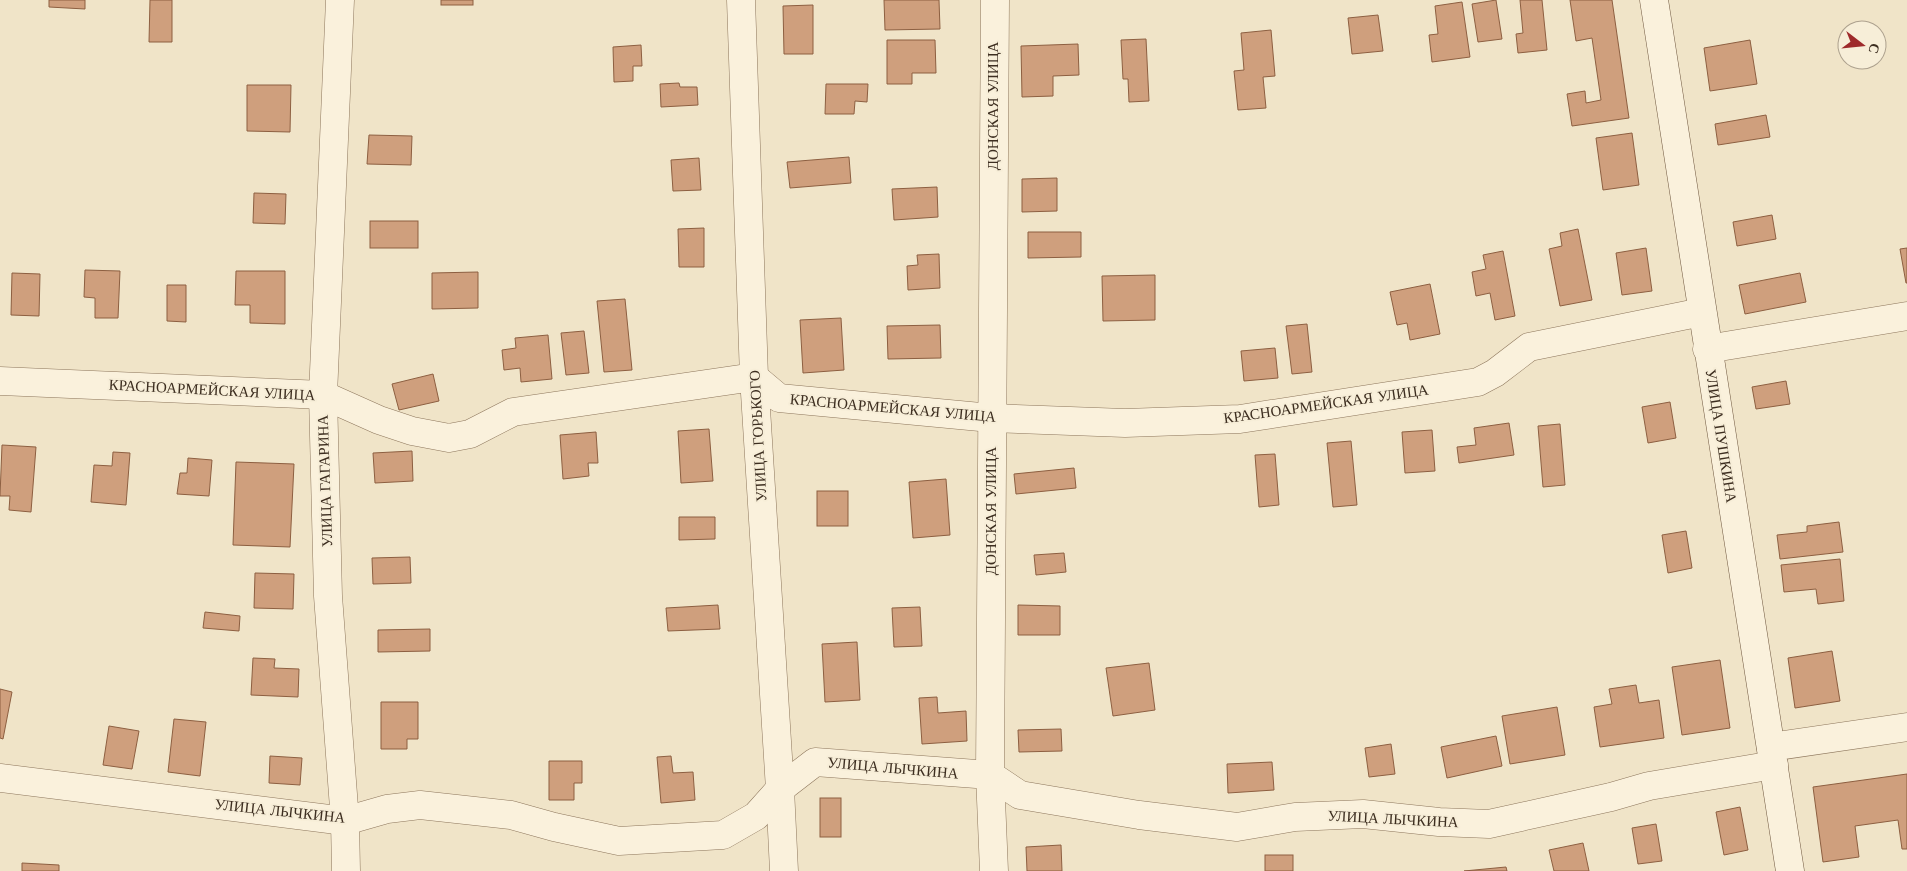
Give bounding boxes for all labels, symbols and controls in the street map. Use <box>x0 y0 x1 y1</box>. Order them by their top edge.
north arrow <box>1837 20 1887 70</box>
text: С <box>1864 41 1885 56</box>
street label: ДОНСКАЯ УЛИЦА <box>983 42 1002 170</box>
street label: УЛИЦА ПУШКИНА <box>1702 368 1741 504</box>
street label: УЛИЦА ГОРЬКОГО <box>745 370 770 502</box>
street label: КРАСНОАРМЕЙСКАЯ УЛИЦА <box>108 375 316 404</box>
street label: КРАСНОАРМЕЙСКАЯ УЛИЦА <box>1222 380 1430 427</box>
street label: КРАСНОАРМЕЙСКАЯ УЛИЦА <box>789 389 997 426</box>
street label: УЛИЦА ГАГАРИНА <box>313 414 336 548</box>
street label: ДОНСКАЯ УЛИЦА <box>981 447 1000 575</box>
street label: УЛИЦА ЛЫЧКИНА <box>827 752 959 783</box>
street label: УЛИЦА ЛЫЧКИНА <box>214 794 347 827</box>
street label: УЛИЦА ЛЫЧКИНА <box>1327 806 1459 831</box>

